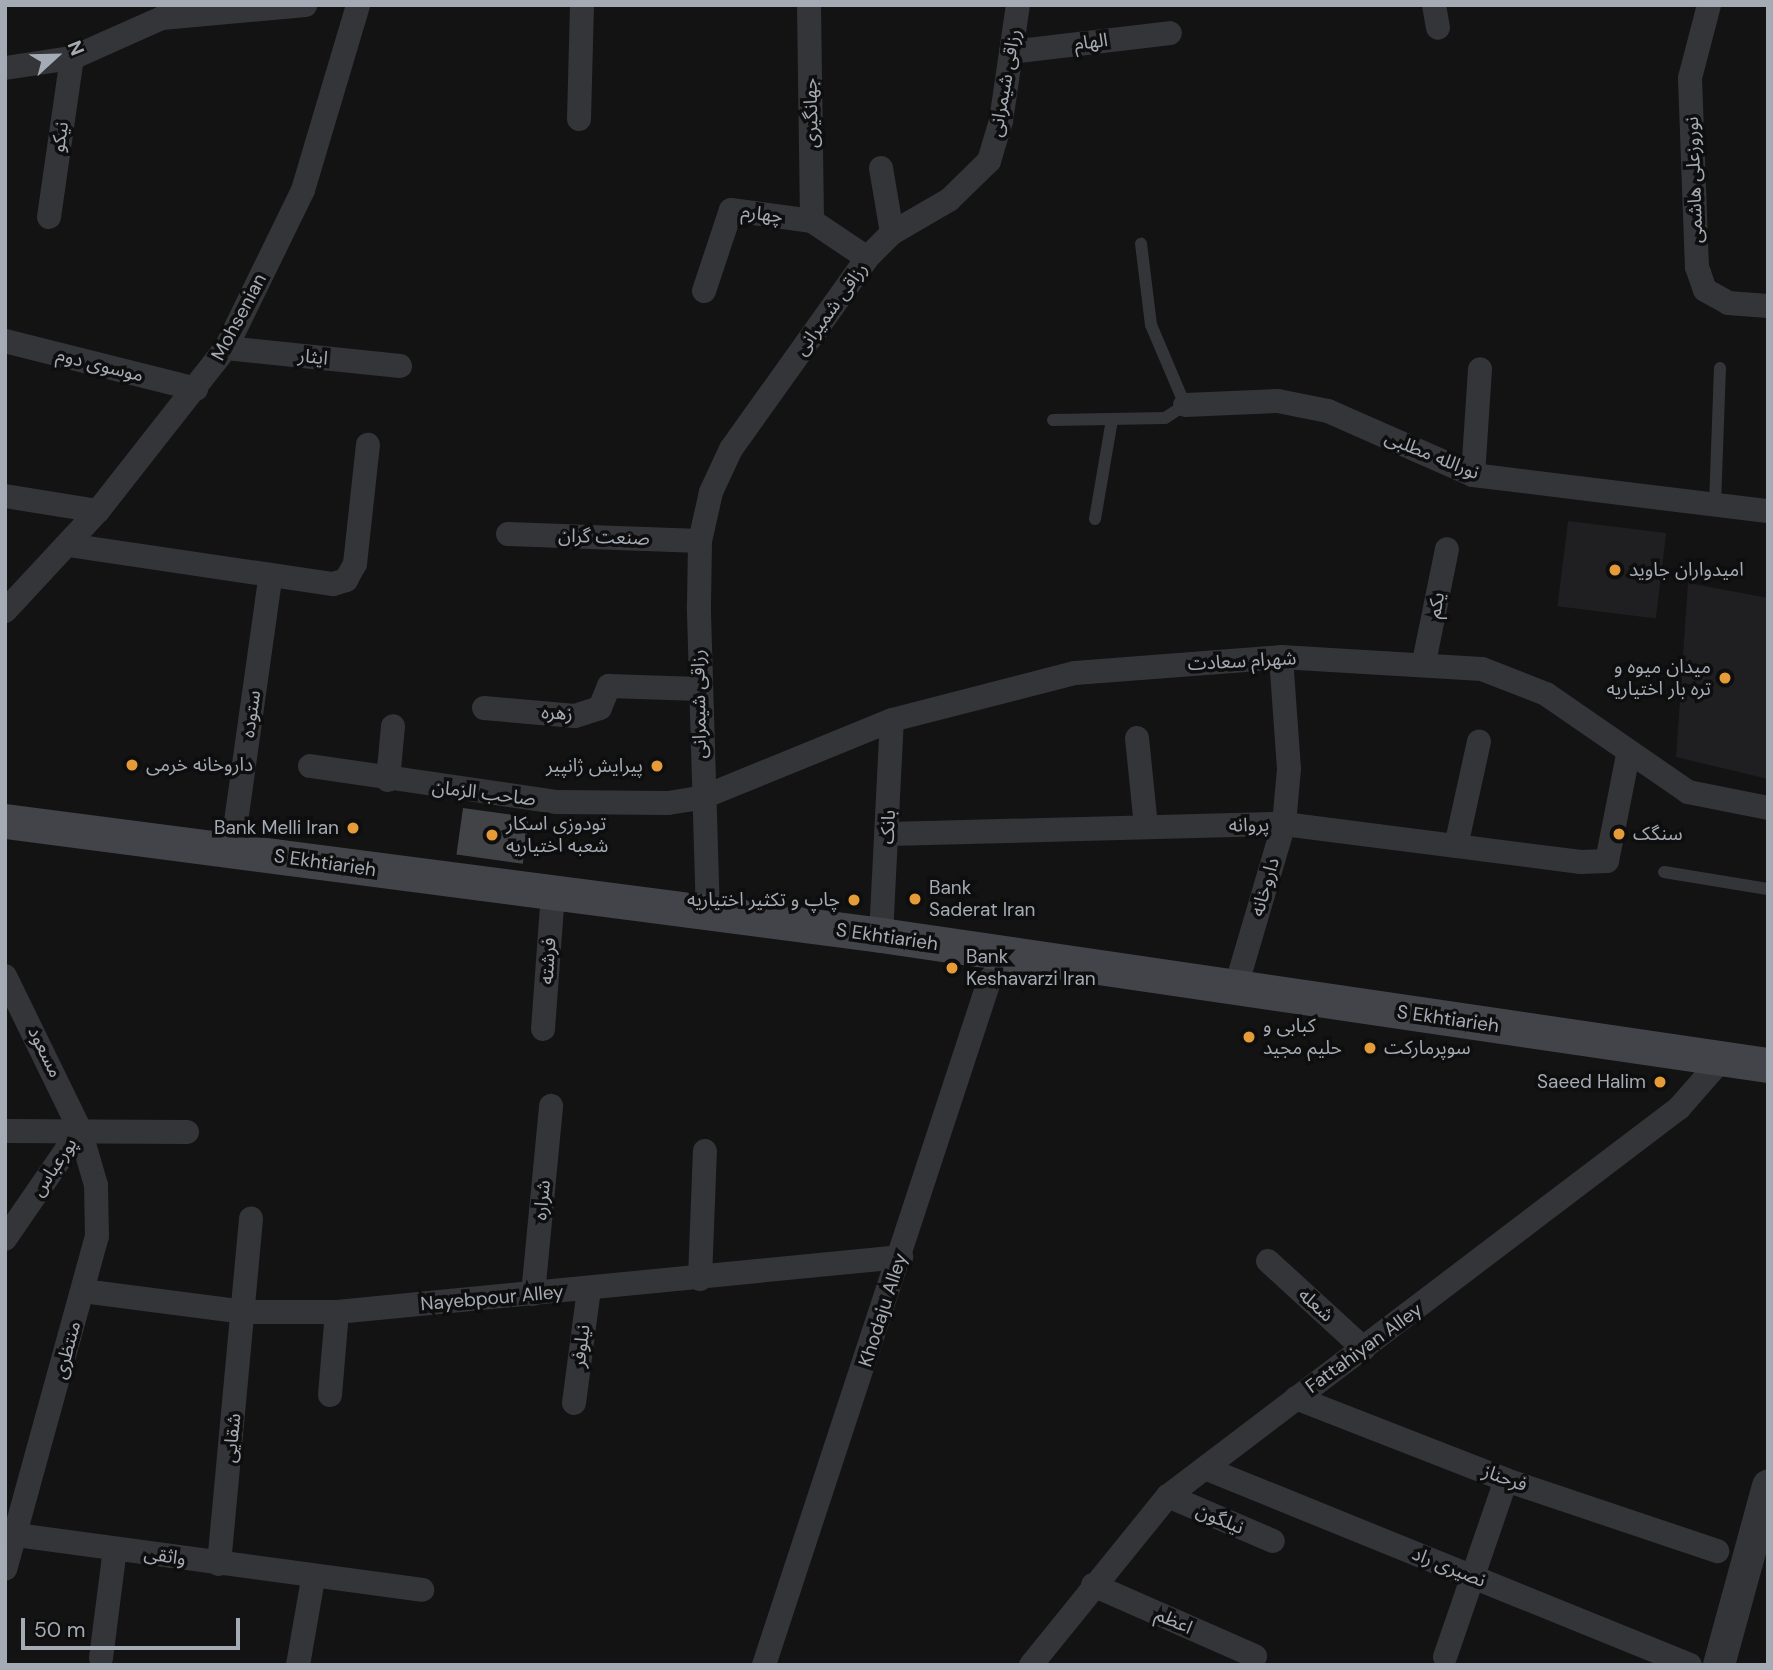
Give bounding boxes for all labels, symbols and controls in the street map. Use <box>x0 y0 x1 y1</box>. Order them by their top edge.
north arrow <box>21 21 91 91</box>
street label: رزاقی شیمرانی <box>984 27 1026 139</box>
street label: الهام <box>1073 29 1109 55</box>
text: N <box>62 37 90 59</box>
street label: جهانگیری <box>799 78 823 148</box>
street label: نوروزعلی هاشمی <box>1680 116 1708 244</box>
street label: نیکو <box>47 120 73 154</box>
street label: چهارم <box>740 200 784 228</box>
street label: رزاقی شمیرانی <box>790 258 872 360</box>
street label: Mohsenian <box>207 270 271 364</box>
street label: موسوی دوم <box>54 343 146 387</box>
street label: ایثار <box>297 344 329 370</box>
street label: نورالله مطلبی <box>1382 426 1482 484</box>
street label: صنعت گران <box>558 524 650 550</box>
place label: امیدواران جاوید <box>1629 559 1744 581</box>
marker: امیدواران جاوید <box>1607 562 1623 578</box>
street label: یکم <box>1422 590 1450 620</box>
street label: شهرام سعادت <box>1187 647 1297 675</box>
street label: رزاقی شیمرانی <box>687 649 711 759</box>
place label: میدان میوه و تره بار اختیاریه <box>1606 656 1711 700</box>
marker: میدان میوه و تره بار اختیاریه <box>1717 670 1733 686</box>
street label: ستوده <box>236 689 266 739</box>
street label: زهره <box>541 701 573 725</box>
place label: داروخانه خرمی <box>146 754 253 776</box>
place label: پیرایش ژانپیر <box>546 755 643 777</box>
marker: داروخانه خرمی <box>124 757 140 773</box>
marker: پیرایش ژانپیر <box>649 758 665 774</box>
street label: صاحب الزمان <box>431 775 537 811</box>
street label: بانک <box>876 809 900 845</box>
place label: تودوزی اسکار شعبه اختیاریه <box>506 813 608 857</box>
street label: پروانه <box>1229 813 1269 837</box>
place label: Bank Melli Iran <box>214 817 339 839</box>
marker: Bank Melli Iran <box>345 820 361 836</box>
place label: سنگک <box>1633 823 1683 845</box>
marker: سنگک <box>1611 826 1627 842</box>
marker: تودوزی اسکار شعبه اختیاریه <box>484 827 500 843</box>
street label: S Ekhtiarieh <box>272 845 378 881</box>
street label: داروخانه <box>1246 855 1284 919</box>
place label: Bank Saderat Iran <box>929 877 1035 921</box>
place label: چاپ و تکثیر اختیاریه <box>687 889 840 911</box>
marker: Bank Saderat Iran <box>907 891 923 907</box>
marker: چاپ و تکثیر اختیاریه <box>846 892 862 908</box>
street label: S Ekhtiarieh <box>834 919 940 955</box>
street label: فرشته <box>535 937 561 985</box>
place label: Bank Keshavarzi Iran <box>966 946 1096 990</box>
marker: Bank Keshavarzi Iran <box>944 960 960 976</box>
street label: S Ekhtiarieh <box>1395 1001 1501 1037</box>
place label: کبابی و حلیم مجید <box>1263 1015 1342 1059</box>
street label: مسعود <box>23 1023 67 1081</box>
marker: کبابی و حلیم مجید <box>1241 1029 1257 1045</box>
place label: سوپرمارکت <box>1384 1037 1471 1059</box>
marker: سوپرمارکت <box>1362 1040 1378 1056</box>
place label: Saeed Halim <box>1537 1071 1646 1093</box>
marker: Saeed Halim <box>1652 1074 1668 1090</box>
street label: پورعباس <box>26 1133 82 1201</box>
street label: شراره <box>529 1179 555 1221</box>
street label: Khodaju Alley <box>854 1250 912 1370</box>
street label: Nayebpour Alley <box>419 1280 565 1316</box>
street label: شعله <box>1294 1283 1338 1327</box>
street label: Fattahiyan Alley <box>1301 1298 1427 1398</box>
street label: منتظری <box>48 1319 86 1381</box>
street label: نیلوفر <box>567 1323 595 1369</box>
street label: شقایی <box>218 1412 246 1464</box>
street label: فرحناز <box>1480 1460 1530 1496</box>
street label: نیلگون <box>1193 1499 1247 1539</box>
street label: واثقی <box>143 1542 187 1570</box>
street label: نصیری راد <box>1409 1542 1489 1592</box>
street label: اعظم <box>1152 1603 1196 1639</box>
scale bar <box>24 1604 243 1648</box>
text: 50 m <box>34 1616 85 1644</box>

